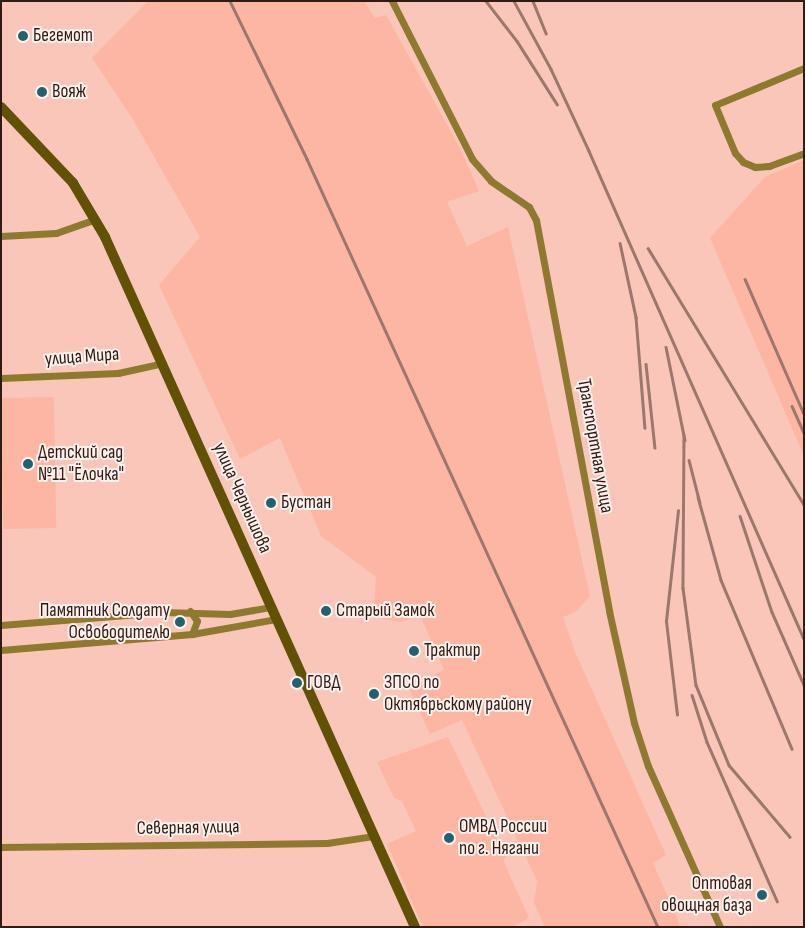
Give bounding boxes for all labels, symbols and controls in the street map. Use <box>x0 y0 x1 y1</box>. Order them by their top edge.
place label: Бегемот <box>33 25 93 47</box>
marker: Бегемот <box>17 30 29 42</box>
place label: Вояж <box>52 81 86 103</box>
marker: Вояж <box>36 86 48 98</box>
street label: улица Мира <box>44 343 120 371</box>
street label: Транспортная улица <box>572 377 618 515</box>
street label: улица Чернышова <box>207 439 277 557</box>
place label: Детский сад №11 "Ёлочка" <box>38 442 124 486</box>
marker: Детский сад №11 "Ёлочка" <box>22 458 34 470</box>
place label: Бустан <box>281 492 331 514</box>
marker: Бустан <box>265 497 277 509</box>
place label: Памятник Солдату Освободителю <box>40 600 170 644</box>
place label: Старый Замок <box>336 600 434 622</box>
marker: Старый Замок <box>320 605 332 617</box>
marker: Памятник Солдату Освободителю <box>174 616 186 628</box>
place label: Трактир <box>424 640 481 662</box>
marker: Трактир <box>408 645 420 657</box>
place label: ГОВД <box>307 672 340 694</box>
place label: ЗПСО по Октябрьскому району <box>384 672 532 716</box>
marker: ГОВД <box>291 677 303 689</box>
marker: ЗПСО по Октябрьскому району <box>368 688 380 700</box>
street label: Северная улица <box>136 816 240 840</box>
place label: ОМВД России по г. Нягани <box>459 816 547 860</box>
marker: ОМВД России по г. Нягани <box>443 832 455 844</box>
place label: Оптовая овощная база <box>661 873 752 917</box>
marker: Оптовая овощная база <box>756 889 768 901</box>

